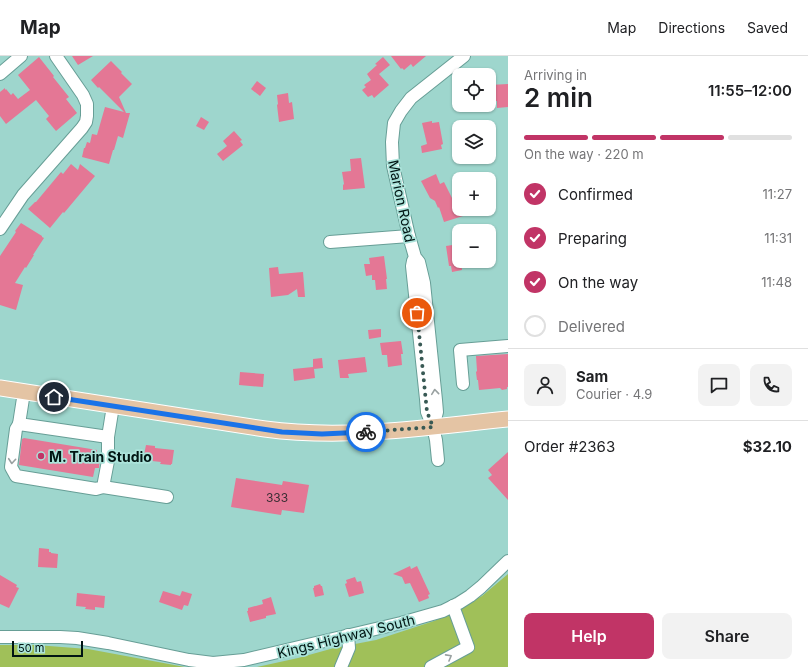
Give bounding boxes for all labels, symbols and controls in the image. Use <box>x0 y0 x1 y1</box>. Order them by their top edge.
text: Map <box>20 16 61 39</box>
text: Map <box>607 19 636 36</box>
text: Directions <box>658 19 725 36</box>
text: Saved <box>747 19 788 36</box>
text: Arriving in <box>524 67 587 83</box>
map controls <box>452 68 496 268</box>
button: locate <box>452 68 496 112</box>
text: 11:55–12:00 <box>708 81 792 100</box>
text: 2 min <box>524 82 593 113</box>
button: layers <box>452 120 496 164</box>
text: On the way · 220 m <box>524 146 644 162</box>
street label: Marion Road <box>385 158 419 244</box>
button: + <box>452 172 496 216</box>
icon: check <box>524 183 546 205</box>
text: Confirmed <box>558 185 633 204</box>
text: 11:27 <box>762 186 792 202</box>
button: − <box>452 224 496 268</box>
icon: check <box>524 227 546 249</box>
text: Preparing <box>558 229 627 248</box>
text: 11:31 <box>764 230 792 246</box>
icon: check <box>524 271 546 293</box>
text: On the way <box>558 273 638 292</box>
text: 11:48 <box>761 274 792 290</box>
pin <box>400 296 434 330</box>
icon: bag <box>406 302 428 324</box>
text: Delivered <box>558 317 625 336</box>
button: person <box>524 364 566 406</box>
button: chat <box>698 364 740 406</box>
button: phone <box>750 364 792 406</box>
text: Sam <box>576 367 608 386</box>
pin <box>37 380 71 414</box>
icon: home <box>43 386 65 408</box>
text: Courier · 4.9 <box>576 386 652 402</box>
one-way arrow <box>431 389 440 396</box>
courier <box>346 412 386 452</box>
icon: bike <box>355 421 377 443</box>
text: Order #2363 <box>524 437 615 456</box>
text: $32.10 <box>743 437 792 456</box>
place label: M. Train Studio <box>49 448 152 465</box>
marker: M. Train Studio <box>36 451 46 461</box>
one-way arrow <box>8 458 17 465</box>
house number: 333 <box>266 490 288 505</box>
street label: Kings Highway South <box>275 611 417 661</box>
button: Help <box>524 613 654 659</box>
button: Share <box>662 613 792 659</box>
scale bar <box>12 639 83 658</box>
text: 50 m <box>18 641 44 655</box>
one-way arrow <box>445 654 453 662</box>

